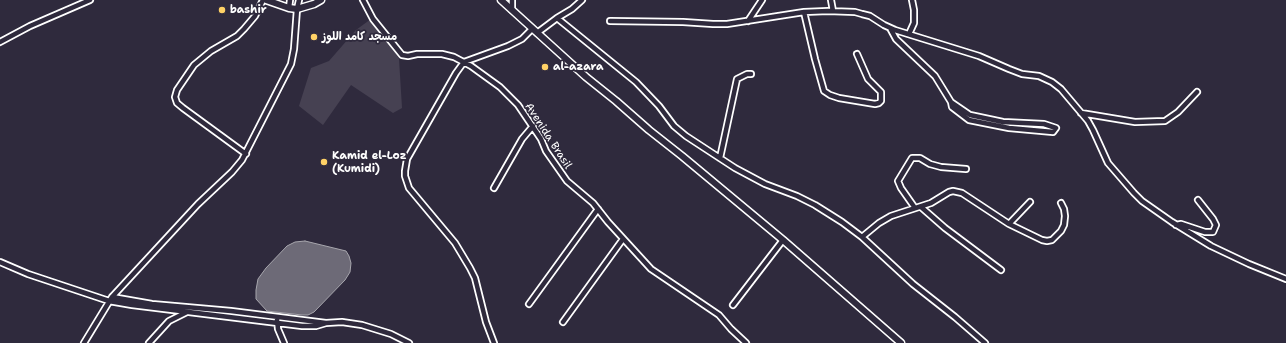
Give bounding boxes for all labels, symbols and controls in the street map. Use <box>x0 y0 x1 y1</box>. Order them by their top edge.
place label: bashir <box>230 3 267 17</box>
marker: bashir <box>217 5 227 15</box>
place label: مسجد كامد اللوز <box>322 30 397 44</box>
marker: مسجد كامد اللوز <box>309 32 319 42</box>
place label: al-azara <box>553 60 603 74</box>
marker: al-azara <box>540 62 550 72</box>
street label: Avenida Brasil <box>522 100 574 172</box>
place label: Kamid el-Loz (Kumidi) <box>332 149 406 175</box>
marker: Kamid el-Loz (Kumidi) <box>319 157 329 167</box>

